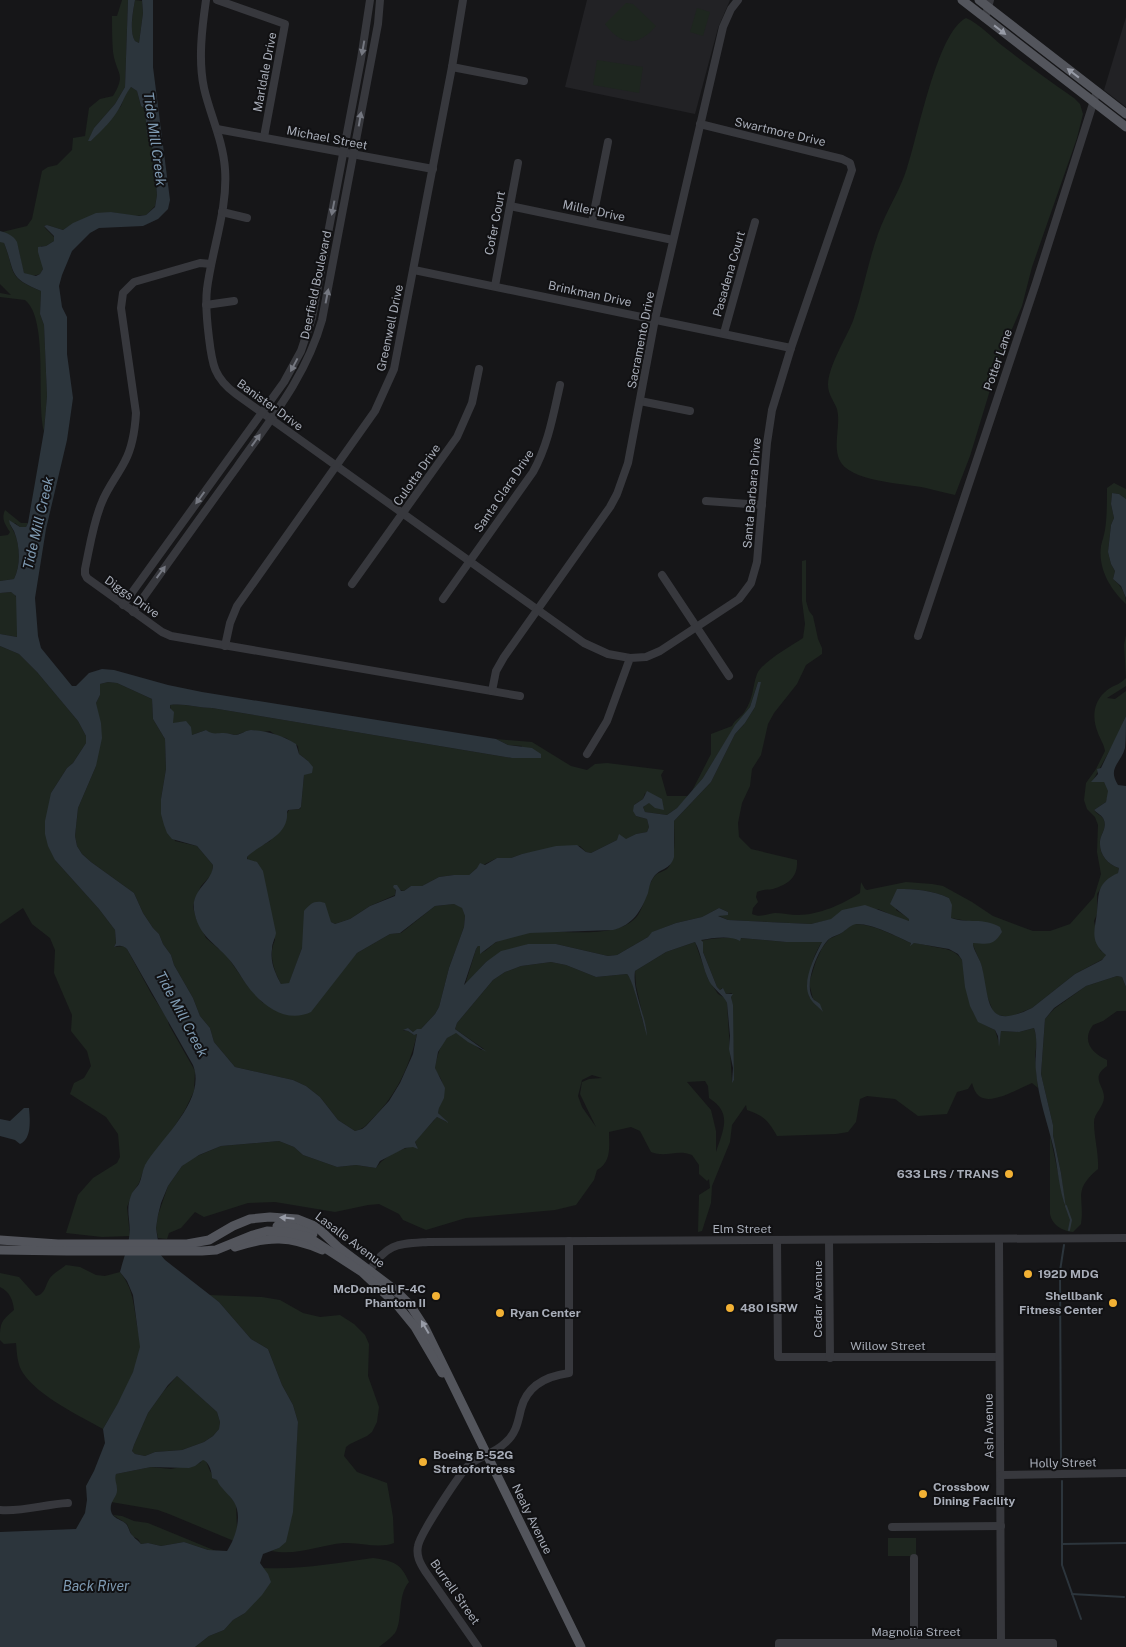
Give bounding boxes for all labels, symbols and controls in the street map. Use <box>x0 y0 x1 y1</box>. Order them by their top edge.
one-way arrow <box>993 25 1007 35</box>
street label: Marldale Drive <box>250 31 280 113</box>
one-way arrow <box>358 41 366 57</box>
one-way arrow <box>1067 68 1080 79</box>
water label: Tide Mill Creek <box>140 91 170 187</box>
one-way arrow <box>356 111 364 127</box>
street label: Swartmore Drive <box>733 115 827 149</box>
street label: Michael Street <box>285 123 369 153</box>
street label: Cofer Court <box>482 189 508 256</box>
street label: Miller Drive <box>561 198 627 224</box>
one-way arrow <box>328 200 336 216</box>
street label: Deerfield Boulevard <box>298 229 334 341</box>
street label: Pasadena Court <box>710 229 748 318</box>
street label: Brinkman Drive <box>547 278 633 310</box>
street label: Greenwell Drive <box>374 283 406 373</box>
one-way arrow <box>323 288 331 304</box>
street label: Sacramento Drive <box>625 290 657 390</box>
street label: Potter Lane <box>981 327 1015 393</box>
one-way arrow <box>290 358 298 372</box>
street label: Banister Drive <box>234 376 306 434</box>
one-way arrow <box>251 433 261 447</box>
street label: Santa Barbara Drive <box>740 437 764 549</box>
street label: Culotta Drive <box>391 441 444 509</box>
street label: Santa Clara Drive <box>471 447 537 535</box>
water label: Tide Mill Creek <box>20 475 57 571</box>
one-way arrow <box>195 491 205 505</box>
one-way arrow <box>156 566 167 579</box>
street label: Diggs Drive <box>102 573 162 621</box>
water label: Tide Mill Creek <box>153 968 211 1060</box>
place label: 633 LRS / TRANS <box>897 1167 999 1181</box>
marker: 633 LRS / TRANS <box>1003 1168 1015 1180</box>
street label: Lasalle Avenue <box>312 1209 388 1271</box>
one-way arrow <box>279 1214 295 1222</box>
street label: Elm Street <box>712 1222 772 1236</box>
street label: Cedar Avenue <box>811 1260 825 1338</box>
place label: 192D MDG <box>1038 1267 1099 1281</box>
marker: 192D MDG <box>1022 1268 1034 1280</box>
place label: McDonnell F-4C Phantom II <box>333 1282 426 1310</box>
place label: Shellbank Fitness Center <box>1019 1289 1103 1317</box>
marker: McDonnell F-4C Phantom II <box>430 1290 442 1302</box>
marker: Shellbank Fitness Center <box>1107 1297 1119 1309</box>
place label: 480 ISRW <box>740 1301 798 1315</box>
marker: 480 ISRW <box>724 1302 736 1314</box>
place label: Ryan Center <box>510 1306 581 1320</box>
marker: Ryan Center <box>494 1307 506 1319</box>
one-way arrow <box>420 1321 429 1334</box>
street label: Willow Street <box>850 1339 926 1353</box>
street label: Ash Avenue <box>981 1393 997 1459</box>
place label: Boeing B-52G Stratofortress <box>433 1448 515 1476</box>
street label: Holly Street <box>1029 1455 1097 1471</box>
marker: Boeing B-52G Stratofortress <box>417 1456 429 1468</box>
place label: Crossbow Dining Facility <box>933 1480 1016 1508</box>
street label: Nealy Avenue <box>509 1482 555 1557</box>
marker: Crossbow Dining Facility <box>917 1488 929 1500</box>
street label: Burrell Street <box>427 1557 483 1628</box>
water label: Back River <box>63 1578 130 1594</box>
street label: Magnolia Street <box>871 1625 961 1639</box>

